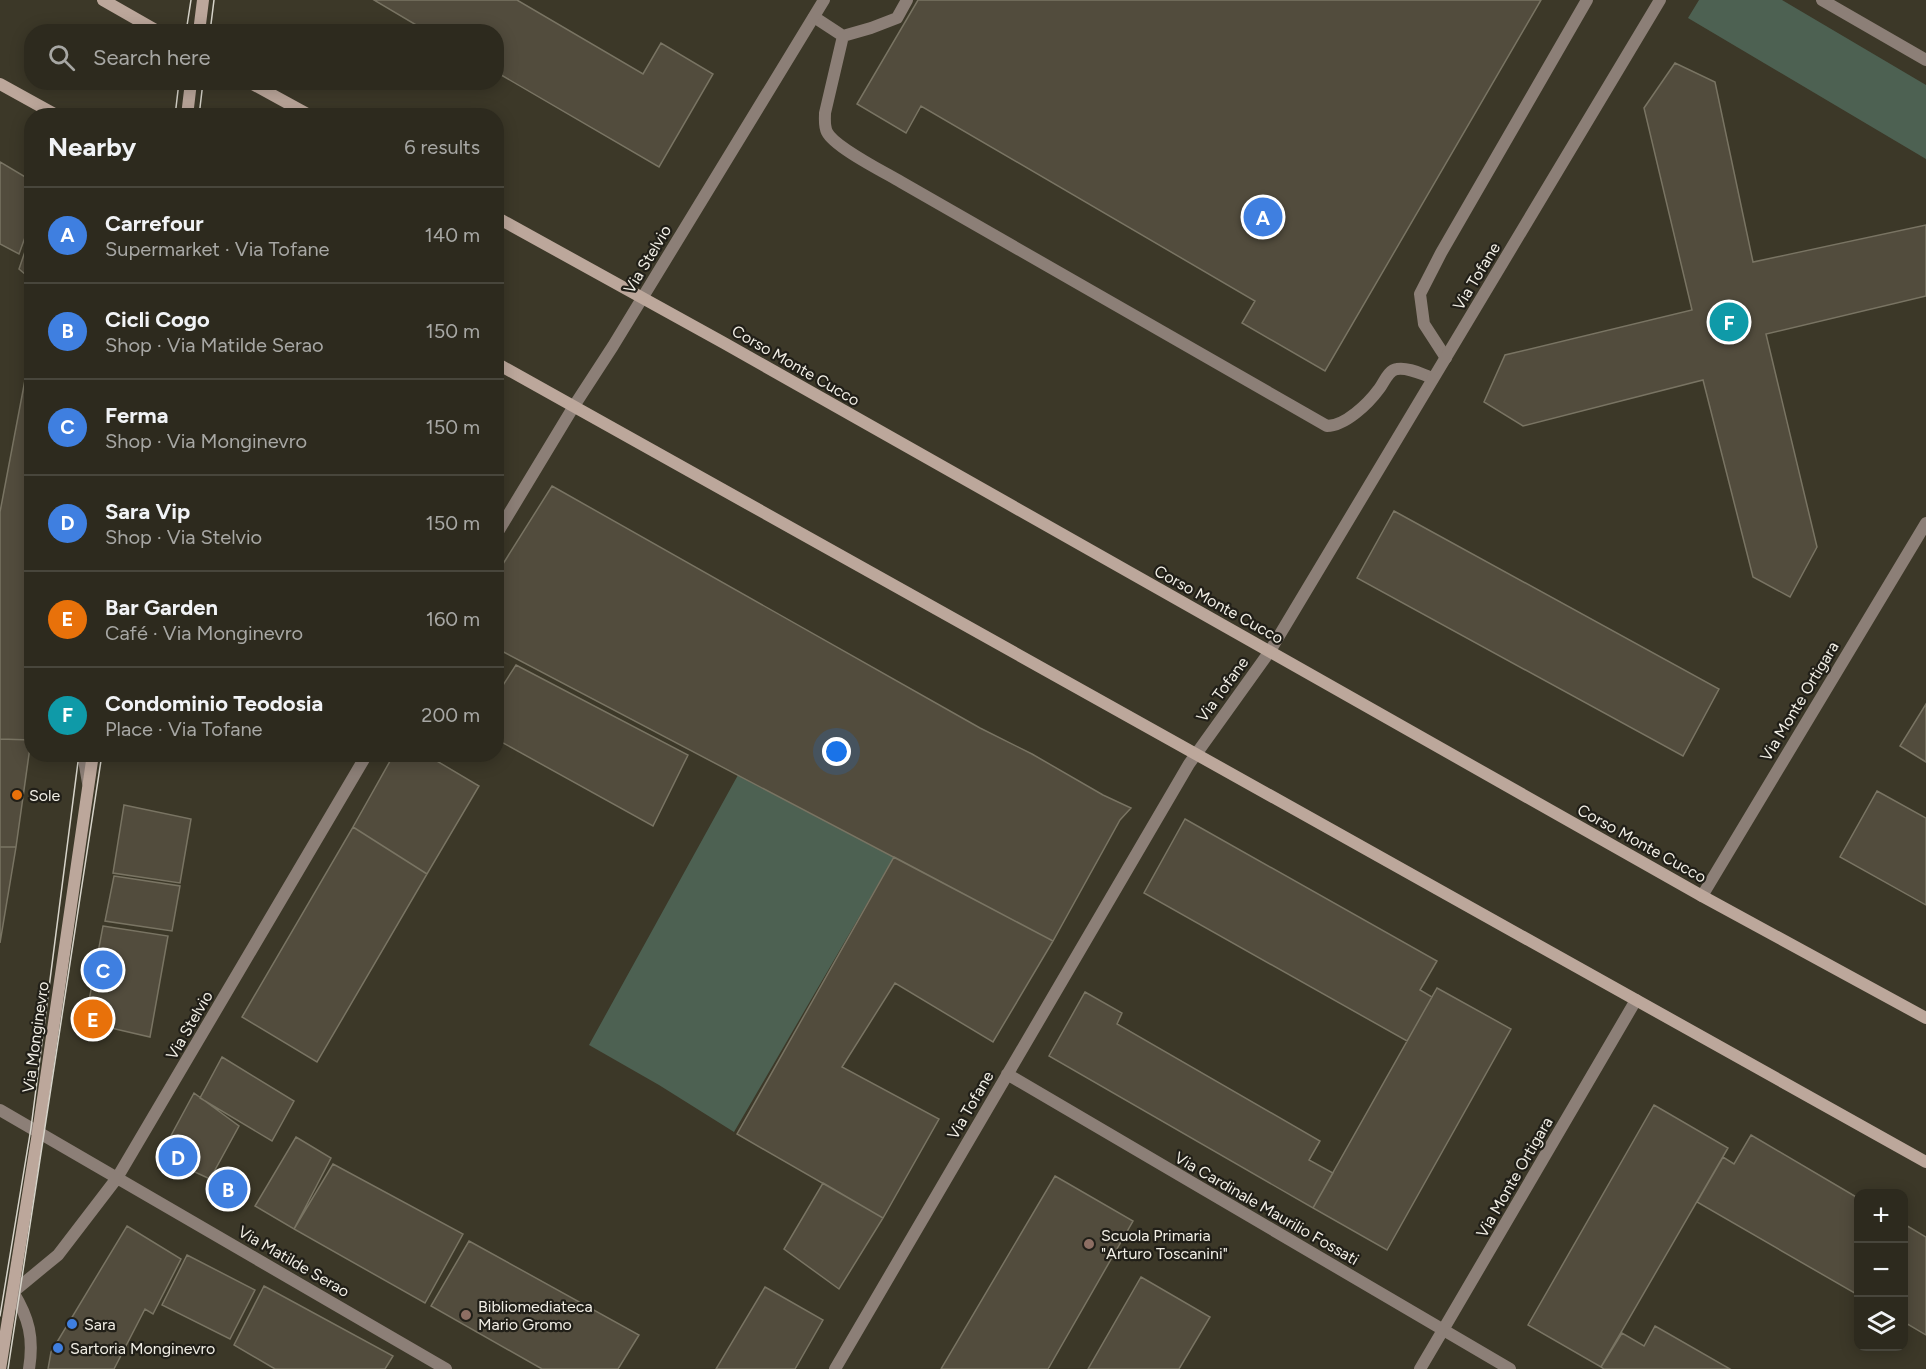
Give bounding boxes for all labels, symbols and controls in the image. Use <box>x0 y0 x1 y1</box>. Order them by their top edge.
search box <box>24 24 504 90</box>
icon: search <box>45 41 78 74</box>
text: Search here <box>93 44 211 71</box>
text: Nearby <box>48 131 136 163</box>
text: 6 results <box>404 135 480 159</box>
pin: A <box>1244 194 1282 240</box>
text: Carrefour <box>105 210 204 237</box>
street label: Via Stelvio <box>620 222 675 297</box>
text: A <box>60 223 75 247</box>
text: 140 m <box>425 223 480 247</box>
text: Supermarket · Via Tofane <box>105 237 329 261</box>
street label: Via Tofane <box>1449 239 1504 314</box>
pin: F <box>1710 300 1748 344</box>
text: Cicli Cogo <box>105 306 210 333</box>
text: B <box>61 319 74 343</box>
text: 150 m <box>425 319 480 343</box>
street label: Corso Monte Cucco <box>728 321 863 410</box>
text: Shop · Via Matilde Serao <box>105 333 324 357</box>
text: Ferma <box>105 402 168 429</box>
text: C <box>60 415 75 439</box>
text: 150 m <box>425 415 480 439</box>
text: Shop · Via Monginevro <box>105 429 307 453</box>
text: Sara Vip <box>105 498 190 525</box>
text: D <box>61 511 75 535</box>
text: 150 m <box>425 511 480 535</box>
text: Shop · Via Stelvio <box>105 525 262 549</box>
street label: Corso Monte Cucco <box>1151 561 1287 648</box>
text: Bar Garden <box>105 594 218 621</box>
text: E <box>62 607 73 631</box>
text: 160 m <box>426 607 480 631</box>
text: Café · Via Monginevro <box>105 621 303 645</box>
street label: Via Monte Ortigara <box>1756 638 1843 764</box>
street label: Via Tofane <box>1192 653 1252 726</box>
text: Condominio Teodosia <box>105 690 323 717</box>
text: F <box>62 703 73 727</box>
text: 200 m <box>421 703 480 727</box>
text: Place · Via Tofane <box>105 717 263 741</box>
your location <box>822 737 851 766</box>
place label: Sole <box>29 786 61 805</box>
marker: Sole <box>10 788 24 802</box>
street label: Corso Monte Cucco <box>1574 800 1710 887</box>
pin: C <box>84 948 122 992</box>
street label: Via Monginevro <box>18 980 53 1094</box>
street label: Via Stelvio <box>162 987 217 1063</box>
pin: E <box>74 996 112 1042</box>
street label: Via Tofane <box>943 1067 998 1143</box>
street label: Via Monte Ortigara <box>1472 1114 1557 1241</box>
pin: D <box>158 1134 198 1180</box>
street label: Via Cardinale Maurilio Fossati <box>1171 1148 1362 1269</box>
pin: B <box>208 1166 248 1212</box>
map controls <box>1854 1189 1908 1351</box>
button: + <box>1854 1189 1908 1243</box>
street label: Via Matilde Serao <box>235 1222 353 1301</box>
place label: Scuola Primaria "Arturo Toscanini" <box>1101 1226 1228 1263</box>
marker: Scuola Primaria "Arturo Toscanini" <box>1082 1237 1096 1251</box>
button: − <box>1854 1243 1908 1297</box>
place label: Bibliomediateca Mario Gromo <box>478 1297 593 1334</box>
button: layers <box>1854 1297 1908 1351</box>
marker: Bibliomediateca Mario Gromo <box>459 1308 473 1322</box>
place label: Sara <box>84 1315 116 1334</box>
marker: Sara <box>65 1317 79 1331</box>
place label: Sartoria Monginevro <box>70 1339 215 1358</box>
marker: Sartoria Monginevro <box>51 1341 65 1355</box>

